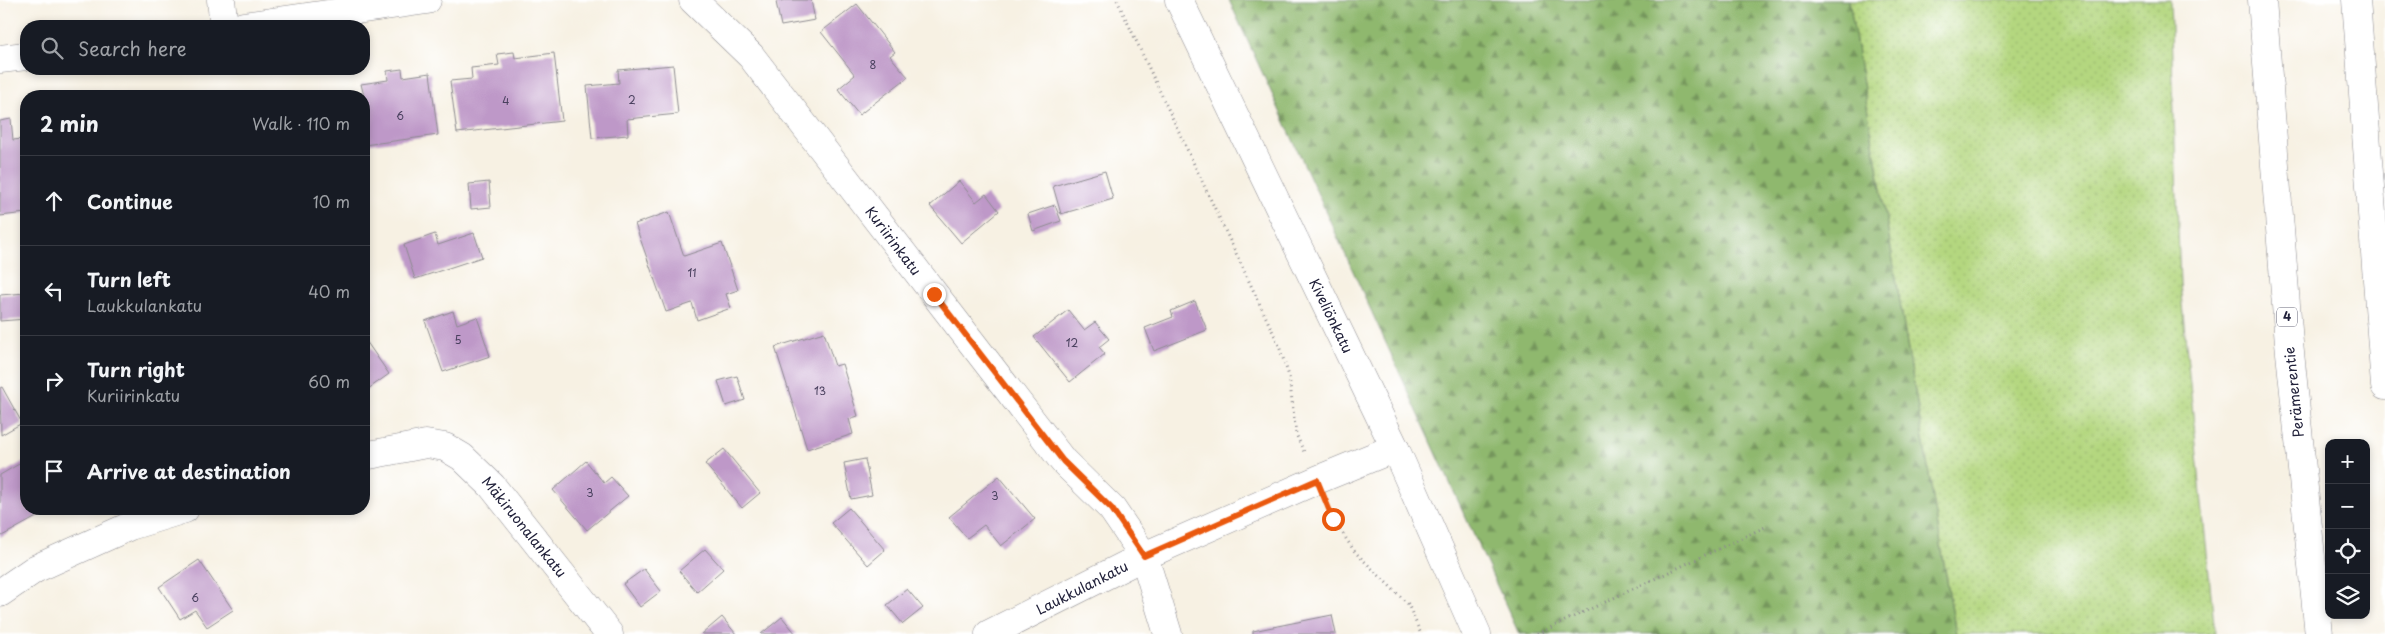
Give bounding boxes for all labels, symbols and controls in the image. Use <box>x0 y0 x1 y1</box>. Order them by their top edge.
search box <box>20 20 370 75</box>
icon: search <box>38 34 66 62</box>
text: Search here <box>78 34 187 62</box>
house number: 8 <box>870 56 877 73</box>
house number: 2 <box>628 91 636 108</box>
house number: 4 <box>502 92 510 109</box>
text: 2 min <box>40 107 99 139</box>
house number: 6 <box>396 107 404 124</box>
text: Walk · 110 m <box>252 111 350 135</box>
icon: ahead <box>40 187 68 215</box>
text: Continue <box>87 187 173 215</box>
text: 10 m <box>313 189 350 213</box>
street label: Kuriirinkatu <box>860 202 926 280</box>
house number: 11 <box>687 264 697 281</box>
text: Turn left <box>87 265 171 293</box>
street label: Kiveliönkatu <box>1304 275 1359 357</box>
icon: left <box>40 277 68 305</box>
text: 40 m <box>308 279 350 303</box>
route end <box>923 283 946 306</box>
text: Laukkulankatu <box>87 293 202 317</box>
road number: 4 <box>2277 308 2297 326</box>
house number: 5 <box>454 331 462 348</box>
house number: 12 <box>1066 334 1079 351</box>
street label: Perämerentie <box>2278 346 2309 438</box>
text: Turn right <box>87 355 185 383</box>
icon: right <box>40 367 68 395</box>
text: 60 m <box>308 369 350 393</box>
house number: 13 <box>814 382 826 399</box>
text: Kuriirinkatu <box>87 383 180 407</box>
map controls <box>2325 439 2370 619</box>
button: + <box>2325 439 2370 484</box>
icon: arrive <box>40 457 68 485</box>
text: Arrive at destination <box>87 457 291 485</box>
street label: Mäkiruonalankatu <box>477 472 572 582</box>
house number: 3 <box>586 484 594 501</box>
button: − <box>2325 484 2370 529</box>
house number: 3 <box>991 487 999 504</box>
route start <box>1322 508 1345 531</box>
button: locate <box>2325 529 2370 574</box>
street label: Laukkulankatu <box>1032 555 1131 620</box>
button: layers <box>2325 574 2370 619</box>
house number: 6 <box>191 589 199 606</box>

